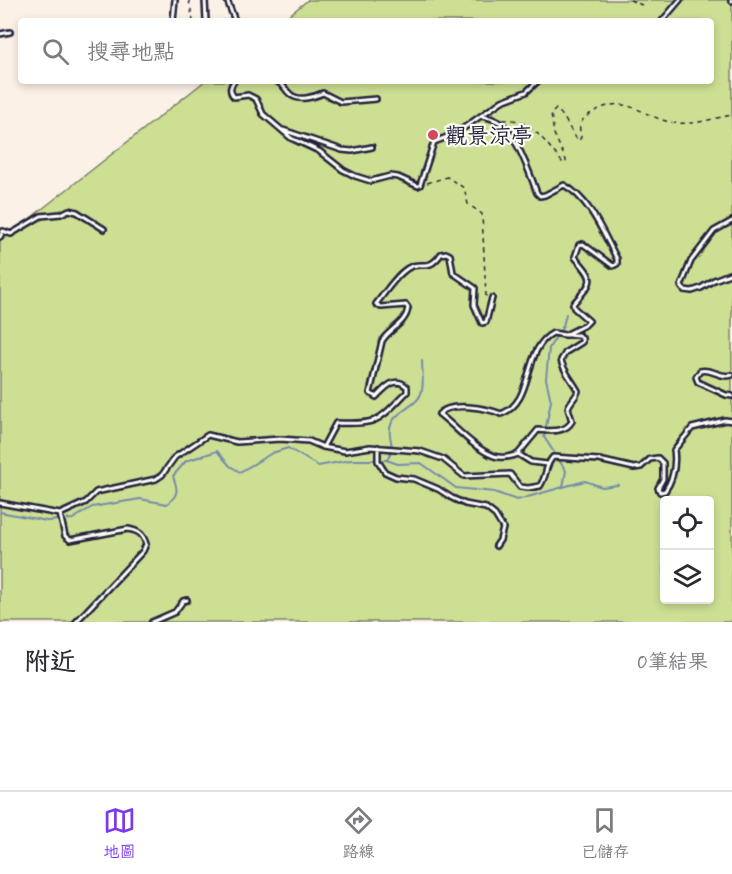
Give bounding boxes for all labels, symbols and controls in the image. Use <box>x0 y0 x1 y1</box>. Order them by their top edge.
search box <box>18 18 714 84</box>
icon: search <box>39 35 72 68</box>
text: 搜尋地點 <box>87 39 175 67</box>
place label: 觀景涼亭 <box>445 123 533 151</box>
marker: 觀景涼亭 <box>426 128 440 142</box>
map controls <box>660 496 714 604</box>
button: locate <box>660 496 714 550</box>
button: layers <box>660 550 714 604</box>
text: 附近 <box>24 646 76 680</box>
text: 0筆結果 <box>637 649 708 676</box>
tab: 地圖 <box>103 804 136 863</box>
tab: 路線 <box>342 804 375 863</box>
tab: 已儲存 <box>581 804 629 863</box>

